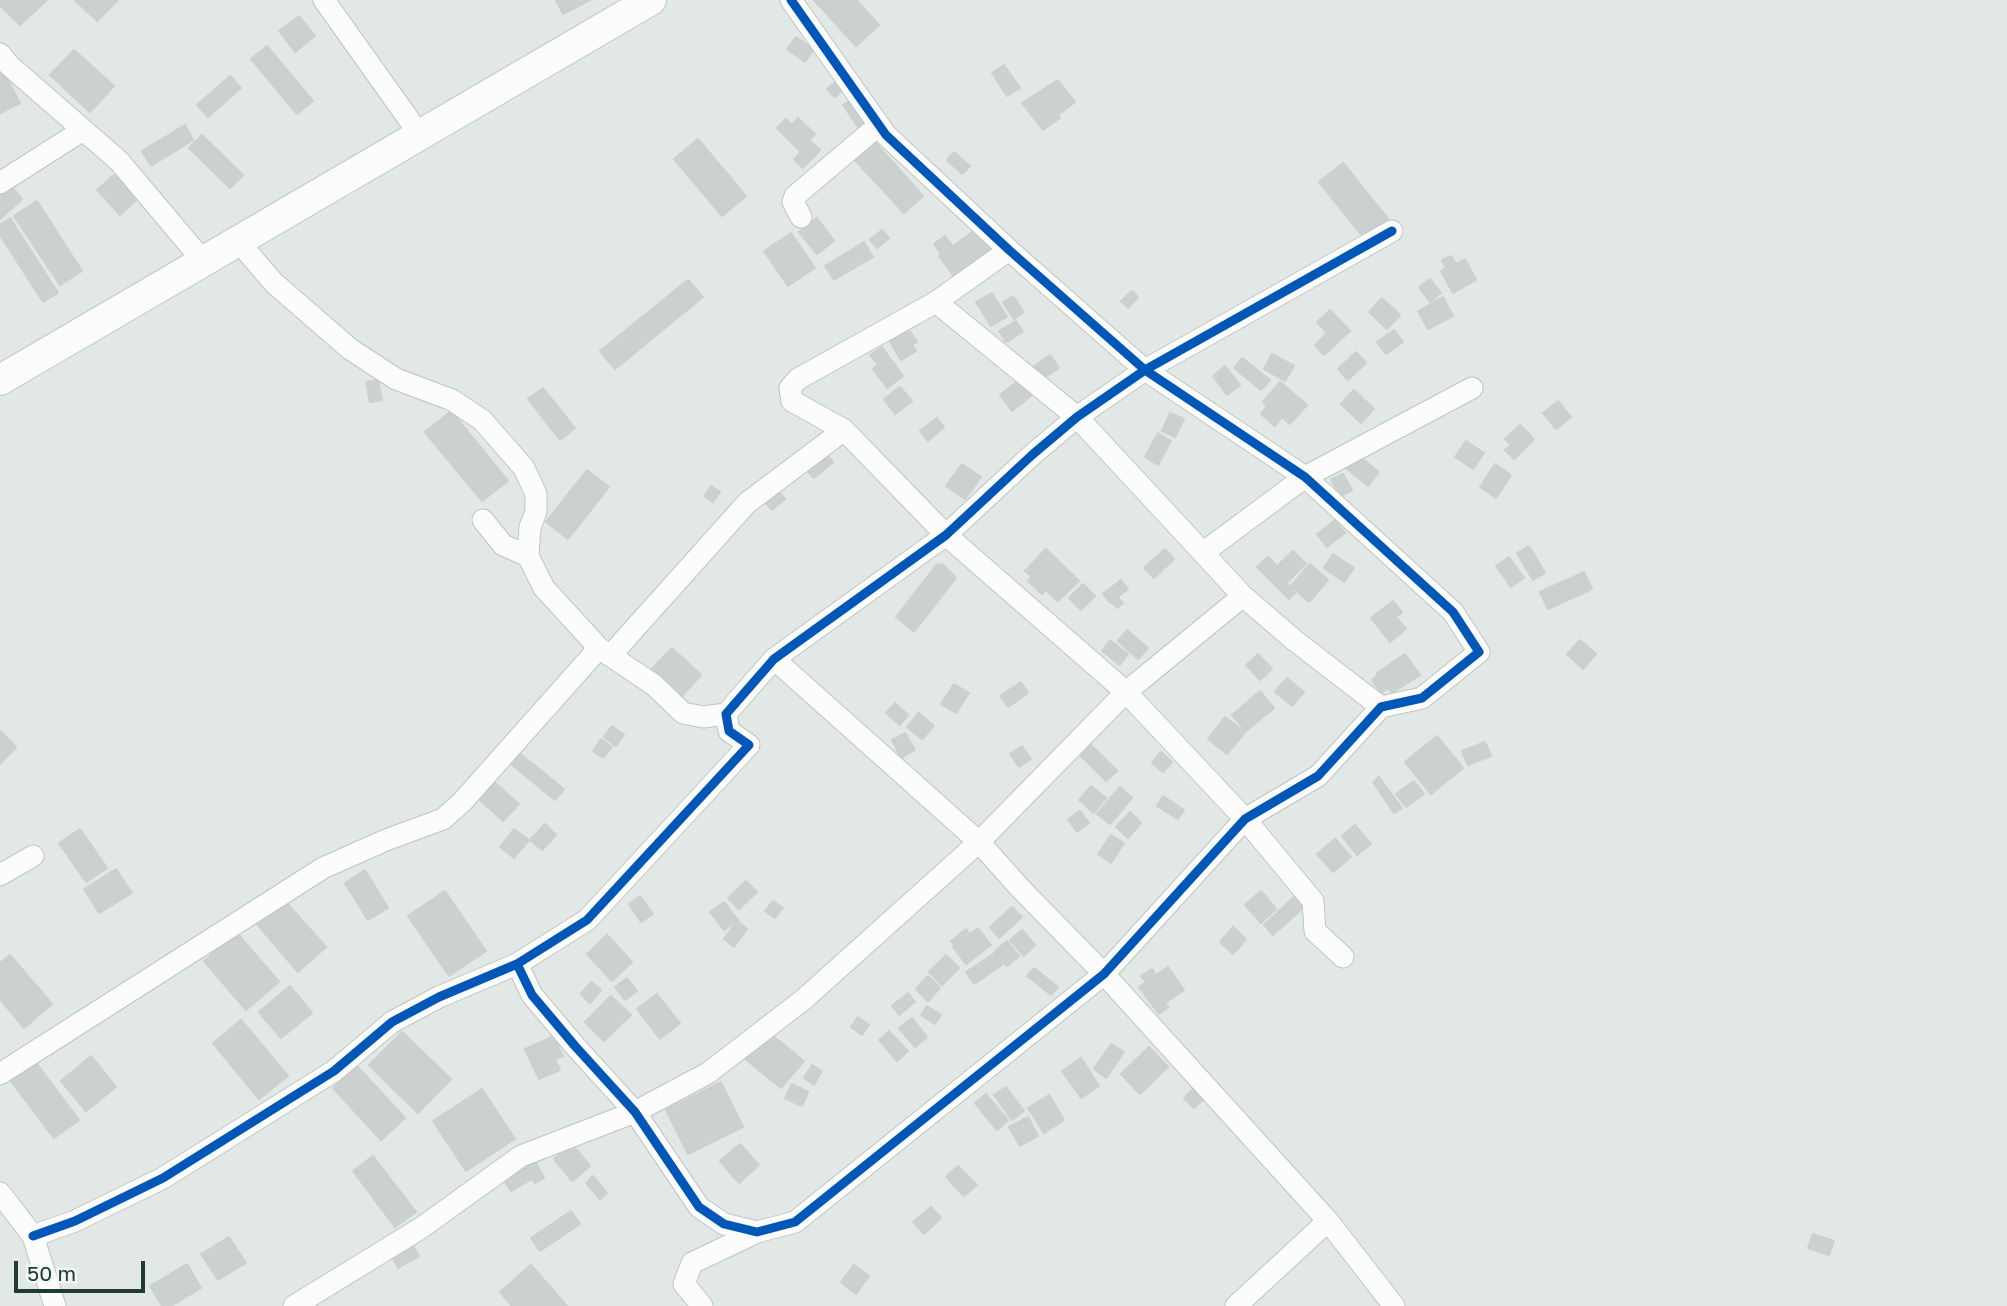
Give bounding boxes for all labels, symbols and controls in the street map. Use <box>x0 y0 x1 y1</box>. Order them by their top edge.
scale bar <box>18 1246 149 1290</box>
text: 50 m <box>27 1260 76 1286</box>

